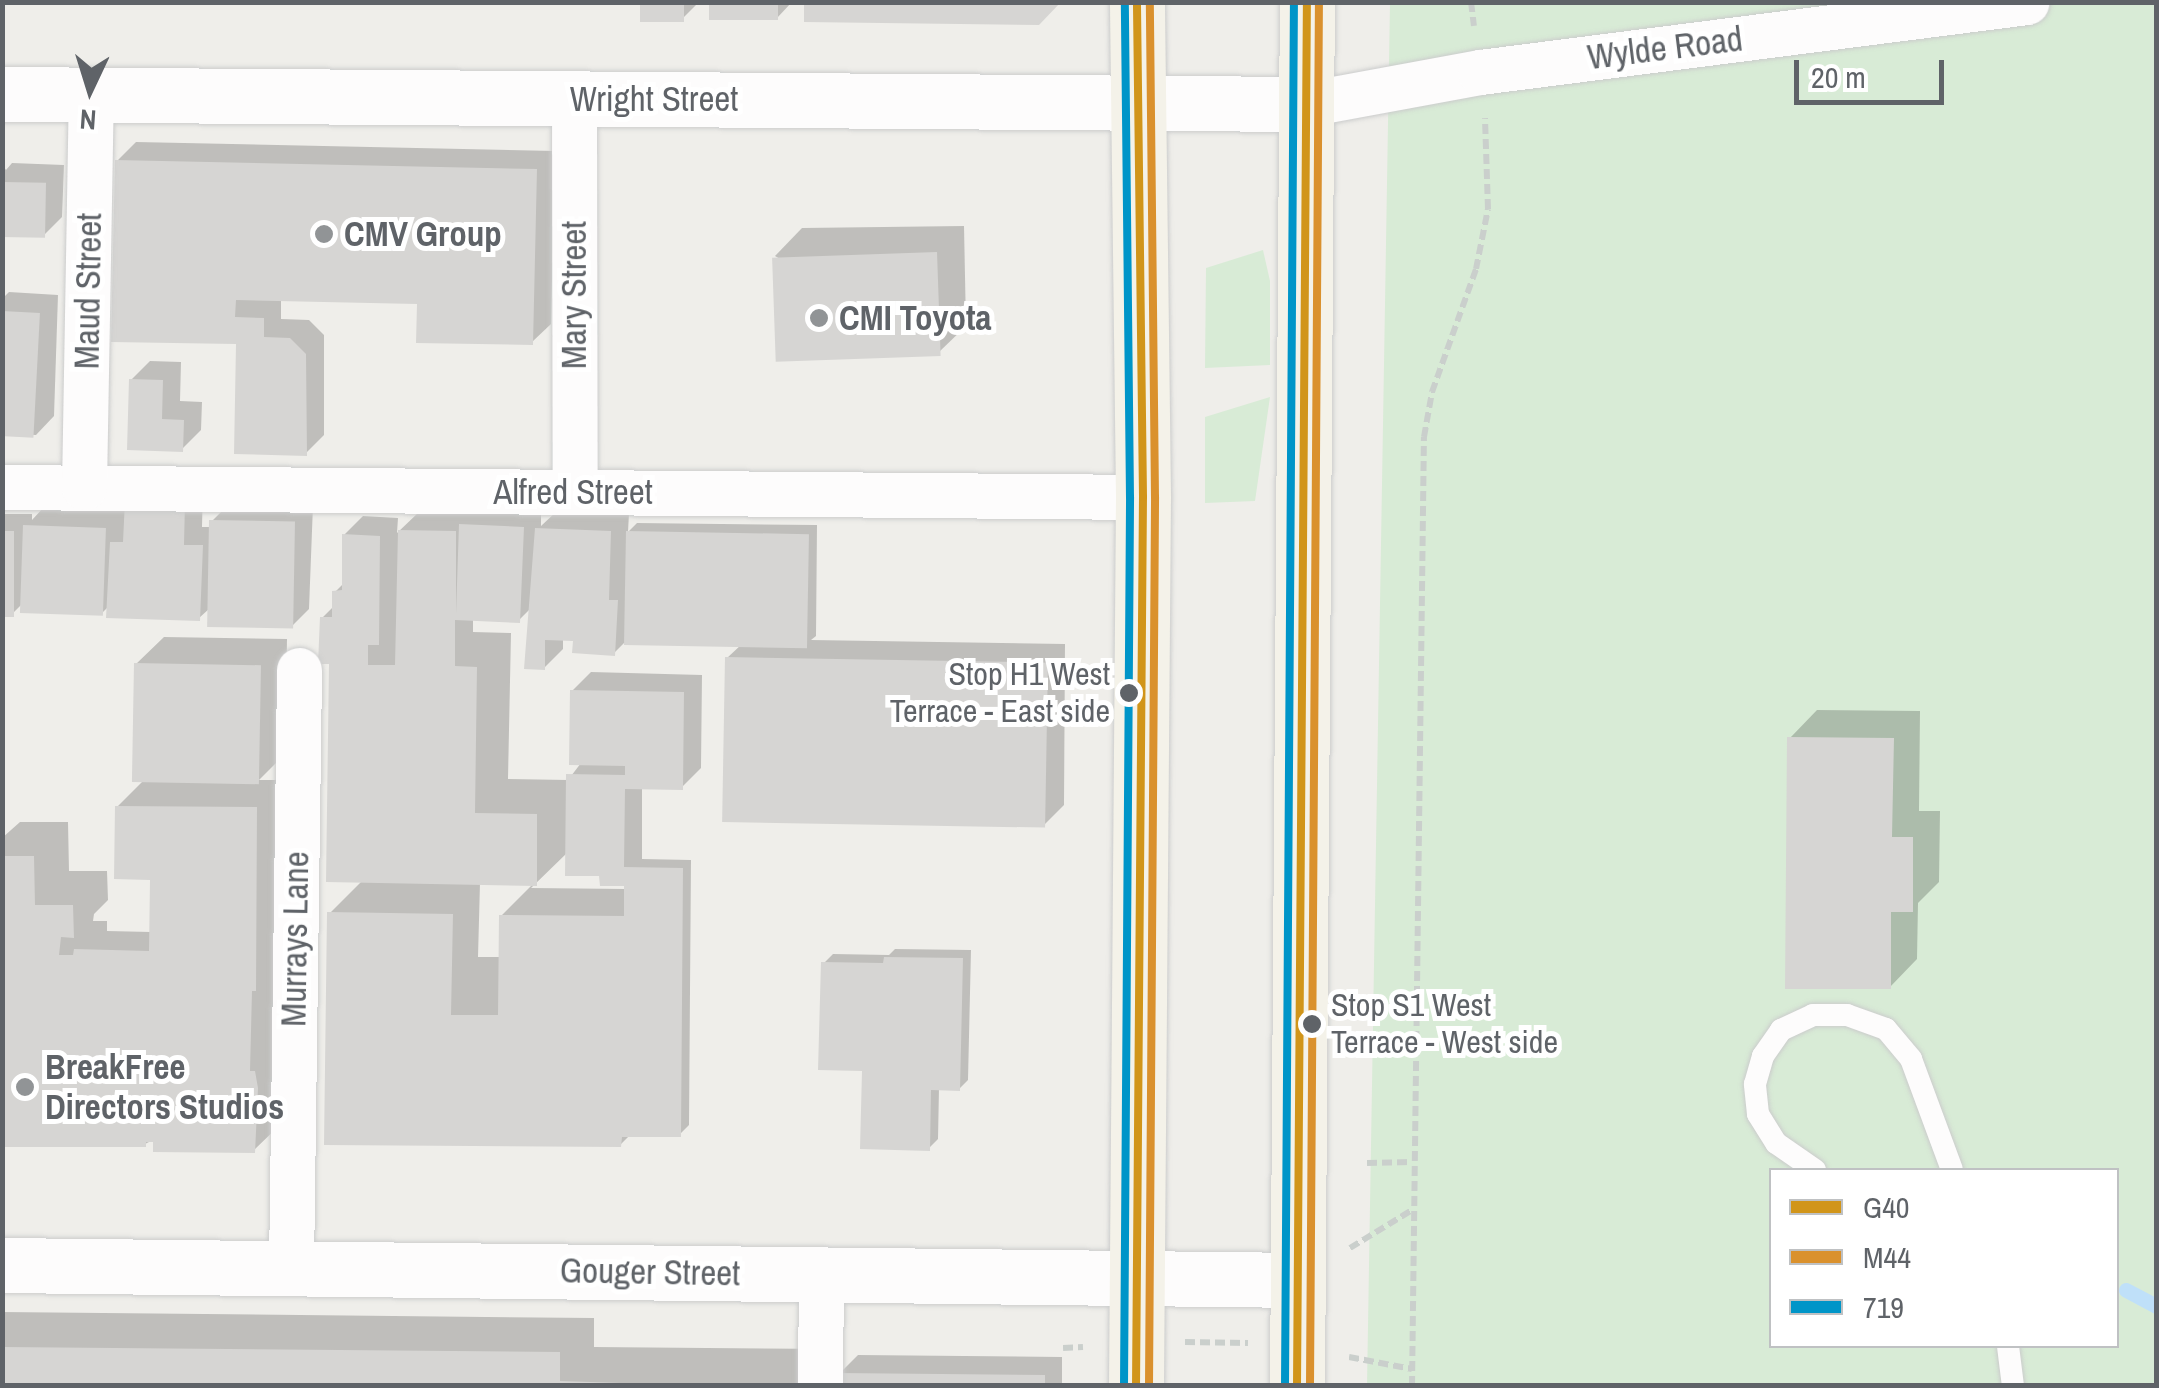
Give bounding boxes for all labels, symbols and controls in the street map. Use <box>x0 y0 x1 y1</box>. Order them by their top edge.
street label: Wylde Road <box>1585 18 1745 78</box>
north arrow <box>40 40 140 140</box>
scale bar <box>1799 40 1949 102</box>
text: 20 m <box>1811 57 1866 97</box>
street label: Wright Street <box>570 78 738 120</box>
text: N <box>78 100 98 139</box>
street label: Maud Street <box>66 212 110 370</box>
place label: CMV Group <box>344 213 502 255</box>
street label: Mary Street <box>553 221 595 369</box>
marker: CMV Group <box>313 223 335 245</box>
place label: CMI Toyota <box>839 297 992 339</box>
marker: CMI Toyota <box>808 307 830 329</box>
street label: Alfred Street <box>493 471 653 513</box>
place label: Stop H1 West Terrace - East side <box>890 656 1110 731</box>
marker: Stop H1 West Terrace - East side <box>1119 683 1139 703</box>
street label: Murrays Lane <box>272 851 318 1027</box>
place label: Stop S1 West Terrace - West side <box>1331 987 1558 1062</box>
marker: Stop S1 West Terrace - West side <box>1302 1014 1322 1034</box>
place label: BreakFree Directors Studios <box>45 1046 284 1128</box>
marker: BreakFree Directors Studios <box>14 1076 36 1098</box>
legend <box>1769 1168 2119 1348</box>
text: G40 <box>1863 1187 1910 1227</box>
text: M44 <box>1863 1237 1911 1277</box>
street label: Gouger Street <box>560 1249 740 1295</box>
text: 719 <box>1863 1287 1904 1327</box>

